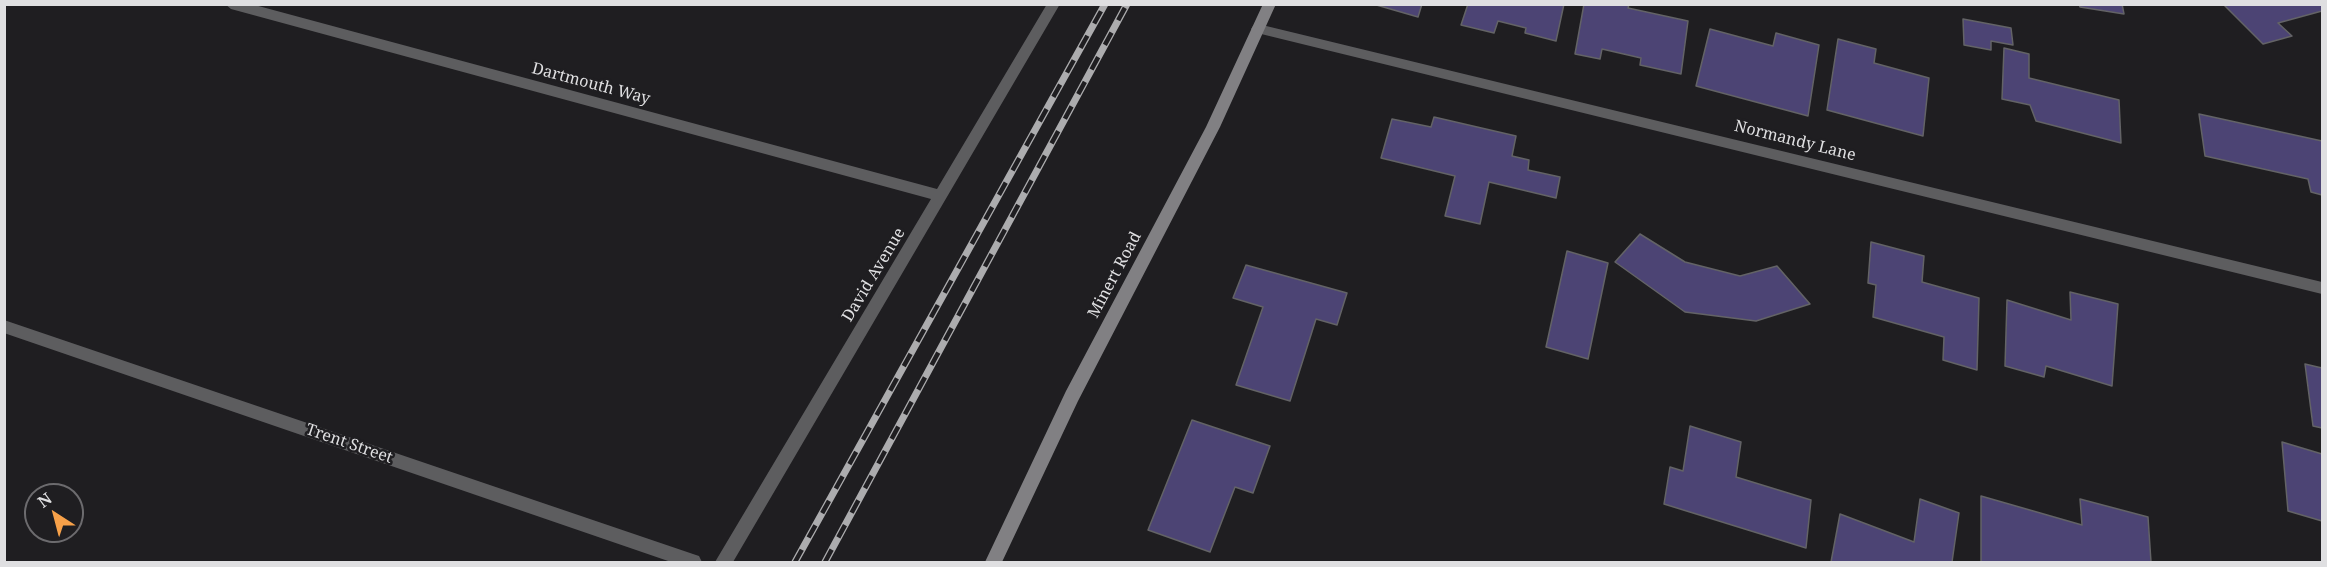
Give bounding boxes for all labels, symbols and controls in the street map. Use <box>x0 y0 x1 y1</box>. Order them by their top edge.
street label: Dartmouth Way <box>530 59 652 109</box>
street label: Normandy Lane <box>1732 117 1858 165</box>
street label: David Avenue <box>838 225 910 325</box>
street label: Minert Road <box>1084 229 1146 321</box>
street label: Trent Street <box>303 420 395 468</box>
north arrow <box>24 483 84 543</box>
text: N <box>33 487 56 513</box>

